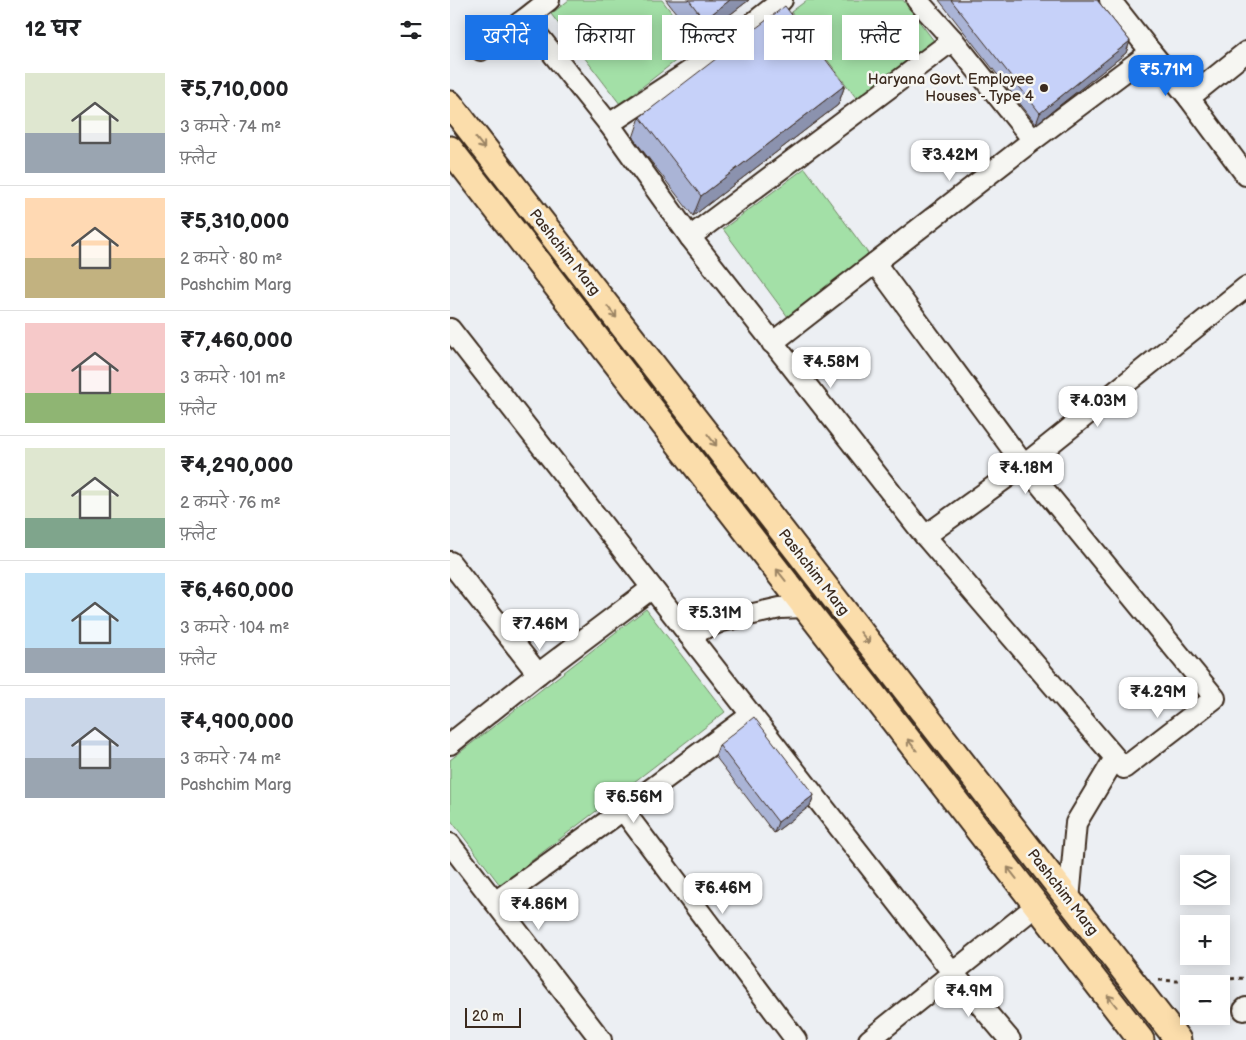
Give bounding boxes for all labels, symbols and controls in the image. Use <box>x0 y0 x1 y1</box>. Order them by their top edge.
chip: खरीदें <box>465 15 548 60</box>
chip: किराया <box>558 15 652 60</box>
chip: फ़िल्टर <box>662 15 754 60</box>
chip: नया <box>764 15 832 60</box>
chip: फ़्लैट <box>842 15 919 60</box>
icon: filters <box>397 16 425 44</box>
text: 12 घर <box>25 17 80 42</box>
pin: ₹5.71M <box>1125 54 1207 97</box>
text: ₹5.71M <box>1139 61 1193 80</box>
place label: Haryana Govt. Employee Houses - Type 4 <box>868 70 1034 106</box>
text: ₹5,710,000 <box>180 77 289 102</box>
marker: Haryana Govt. Employee Houses - Type 4 <box>1038 82 1050 94</box>
icon: home <box>65 93 125 153</box>
text: 3 कमरे · 74 m² <box>180 118 281 137</box>
one-way arrow <box>474 136 485 149</box>
pin: ₹3.42M <box>909 140 991 182</box>
text: ₹3.42M <box>922 146 978 165</box>
text: फ़्लैट <box>180 150 216 169</box>
street label: Pashchim Marg <box>525 205 604 299</box>
text: ₹5,310,000 <box>180 209 289 234</box>
icon: home <box>65 218 125 278</box>
text: 2 कमरे · 80 m² <box>180 250 282 269</box>
text: Pashchim Marg <box>180 276 291 295</box>
one-way arrow <box>607 305 617 319</box>
text: ₹7,460,000 <box>180 328 293 353</box>
icon: home <box>65 343 125 403</box>
pin: ₹4.58M <box>790 346 872 389</box>
text: ₹4.58M <box>803 353 859 372</box>
text: 3 कमरे · 101 m² <box>180 369 286 388</box>
pin: ₹4.03M <box>1057 386 1139 428</box>
text: ₹4.03M <box>1069 392 1127 411</box>
text: फ़्लैट <box>180 401 216 420</box>
one-way arrow <box>706 434 717 447</box>
pin: ₹4.18M <box>985 452 1067 495</box>
text: ₹4,290,000 <box>180 453 293 478</box>
text: ₹4.18M <box>999 459 1053 478</box>
icon: home <box>65 468 125 528</box>
text: 2 कमरे · 76 m² <box>180 494 281 513</box>
street label: Pashchim Marg <box>774 525 853 619</box>
text: फ़्लैट <box>180 526 216 545</box>
one-way arrow <box>775 569 786 582</box>
text: ₹6,460,000 <box>180 578 294 603</box>
icon: home <box>65 593 125 653</box>
pin: ₹5.31M <box>674 598 756 640</box>
text: ₹5.31M <box>688 604 742 623</box>
pin: ₹7.46M <box>499 608 581 651</box>
text: ₹7.46M <box>512 615 568 634</box>
text: 3 कमरे · 104 m² <box>180 619 289 638</box>
one-way arrow <box>860 631 871 644</box>
text: फ़्लैट <box>180 651 216 670</box>
pin: ₹4.29M <box>1117 676 1199 719</box>
text: ₹4.29M <box>1130 683 1186 702</box>
text: ₹4,900,000 <box>180 709 294 734</box>
icon: home <box>65 718 125 778</box>
one-way arrow <box>907 739 918 752</box>
text: 3 कमरे · 74 m² <box>180 750 281 769</box>
text: Pashchim Marg <box>180 776 291 795</box>
pin: ₹6.56M <box>593 782 675 824</box>
text: ₹6.56M <box>606 788 662 807</box>
street label: Pashchim Marg <box>1023 845 1102 939</box>
map controls <box>1180 855 1230 1025</box>
button: layers <box>1180 855 1230 905</box>
one-way arrow <box>1007 866 1017 880</box>
pin: ₹6.46M <box>682 872 764 915</box>
text: ₹6.46M <box>694 879 752 898</box>
pin: ₹4.86M <box>498 888 580 931</box>
text: ₹4.86M <box>510 895 568 914</box>
button: + <box>1180 915 1230 965</box>
button: − <box>1180 975 1230 1025</box>
pin: ₹4.9M <box>934 976 1004 1018</box>
text: ₹4.9M <box>945 982 993 1001</box>
one-way arrow <box>1106 995 1117 1008</box>
scale bar <box>465 1005 521 1028</box>
text: 20 m <box>472 1008 504 1025</box>

